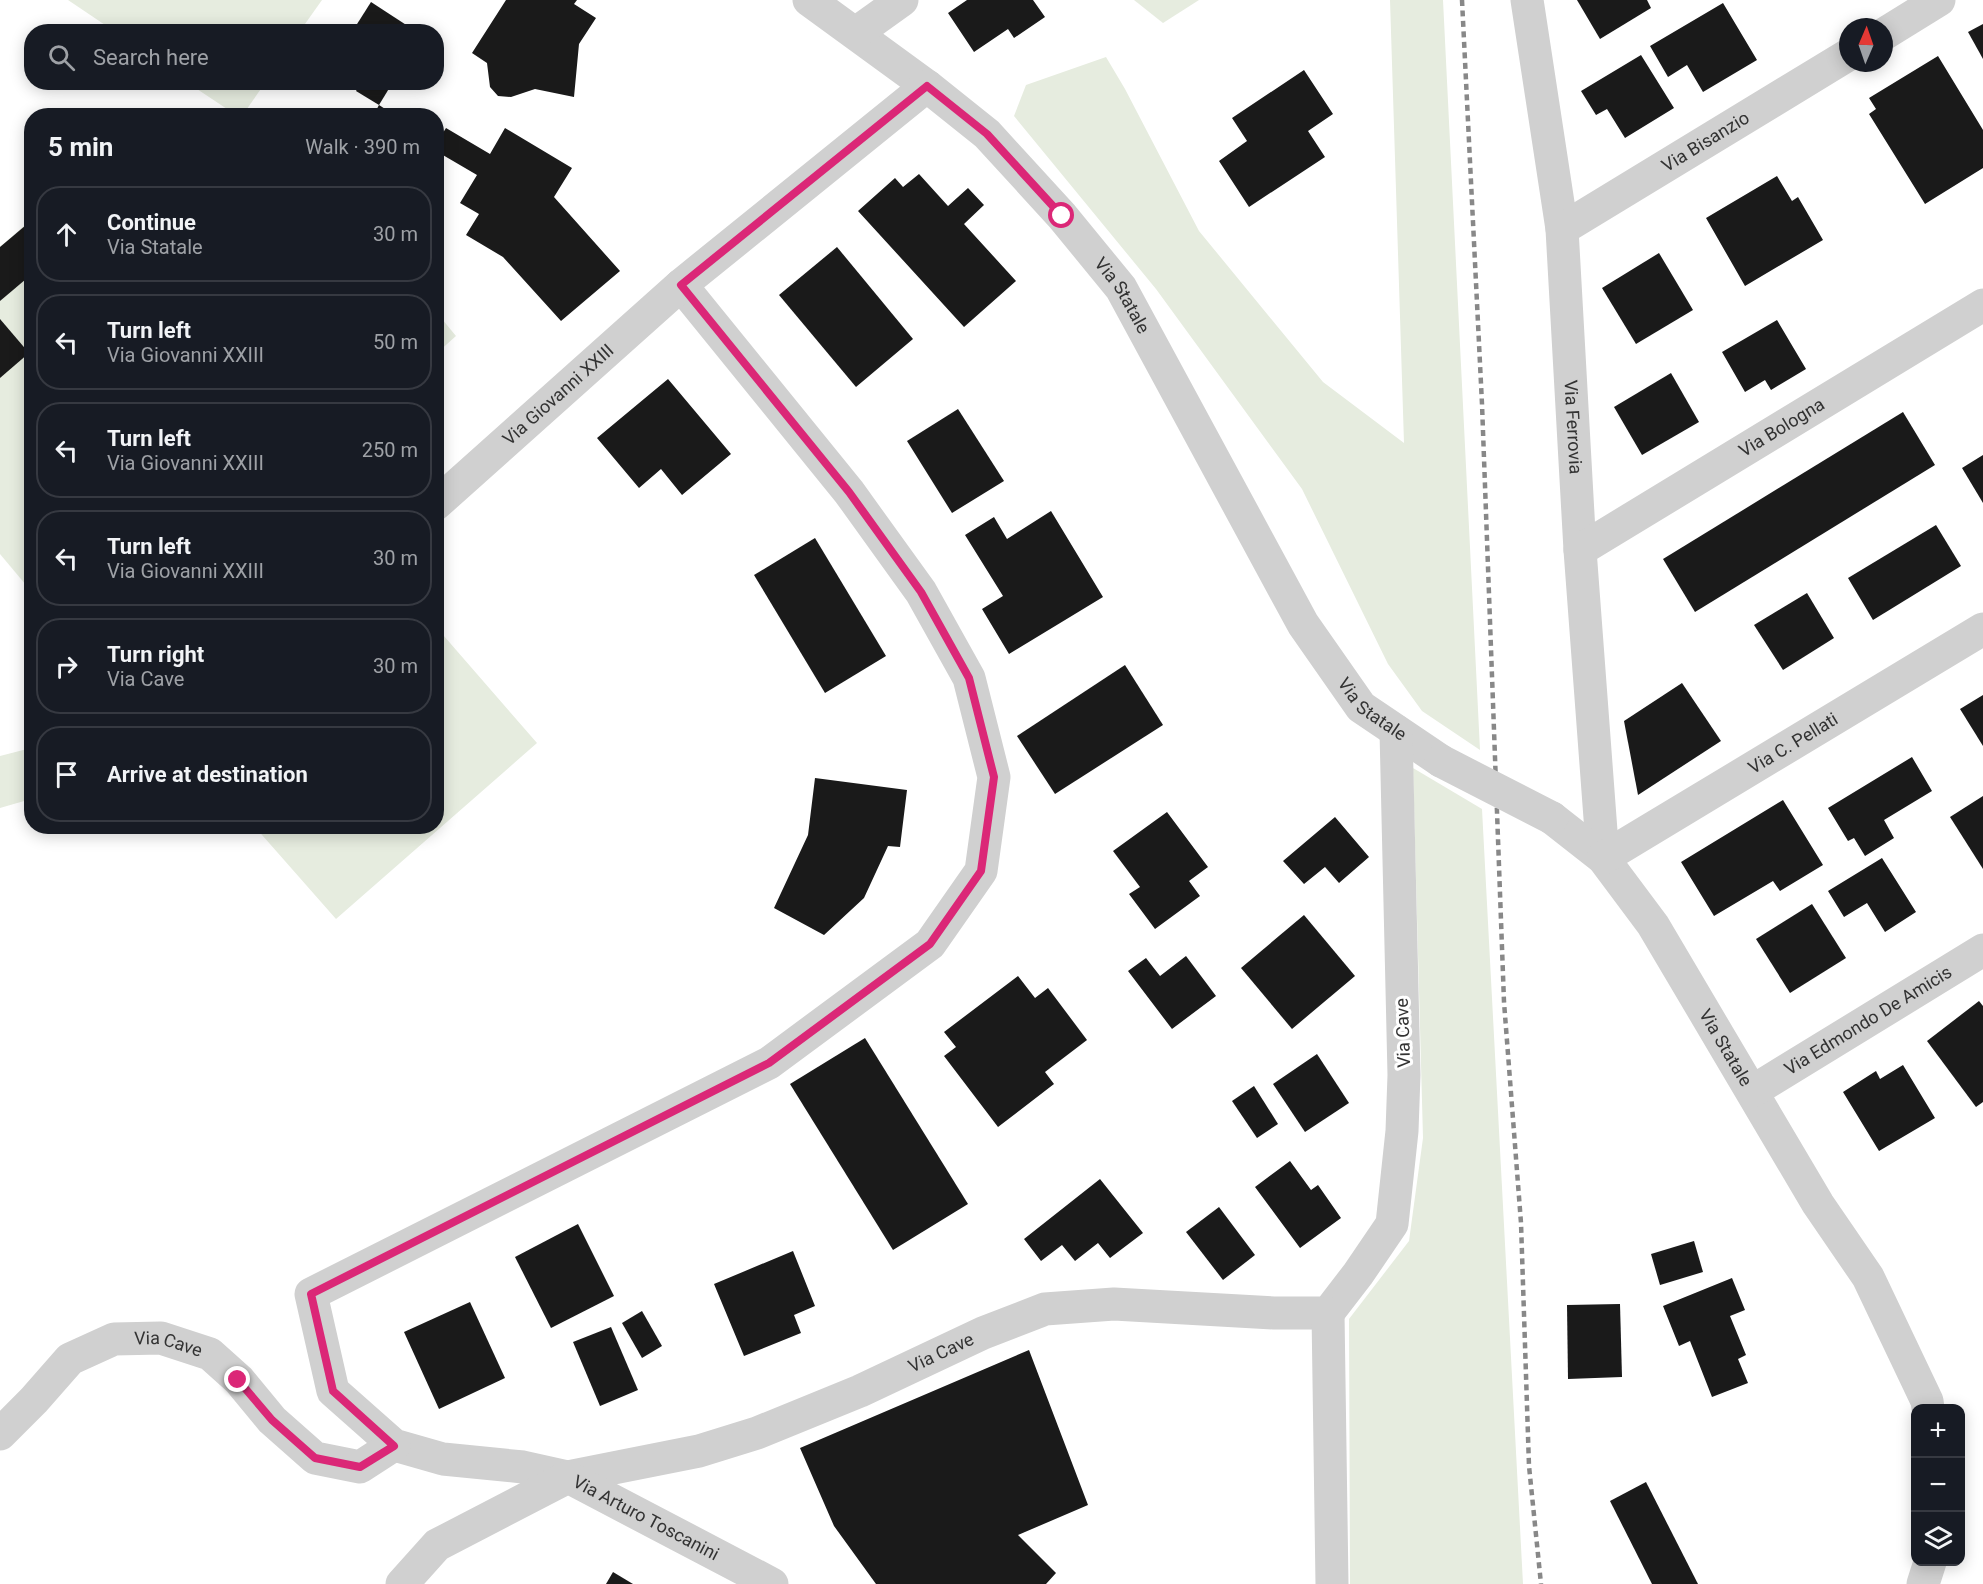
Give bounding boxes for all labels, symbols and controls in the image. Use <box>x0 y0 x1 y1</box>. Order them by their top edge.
north arrow <box>1839 18 1893 72</box>
search box <box>24 24 444 90</box>
icon: search <box>45 41 78 74</box>
text: Search here <box>93 45 209 70</box>
street label: Via Bisanzio <box>1658 107 1753 176</box>
text: 5 min <box>48 132 113 162</box>
text: Walk · 390 m <box>305 135 420 159</box>
route start <box>1048 202 1074 228</box>
text: Continue <box>107 210 196 235</box>
icon: ahead <box>50 218 83 251</box>
text: 30 m <box>373 222 418 246</box>
text: Via Statale <box>107 235 203 259</box>
street label: Via Statale <box>1090 253 1154 337</box>
text: Turn left <box>107 318 191 343</box>
icon: left <box>50 326 83 359</box>
text: 50 m <box>373 330 418 354</box>
street label: Via Giovanni XXIII <box>498 339 618 449</box>
text: Via Giovanni XXIII <box>107 343 264 367</box>
street label: Via Ferrovia <box>1560 379 1587 475</box>
street label: Via Bologna <box>1735 393 1828 461</box>
text: Turn left <box>107 426 191 451</box>
icon: left <box>50 434 83 467</box>
text: 250 m <box>362 438 418 462</box>
text: Via Giovanni XXIII <box>107 451 264 475</box>
text: Turn left <box>107 534 191 559</box>
icon: left <box>50 542 83 575</box>
text: 30 m <box>373 546 418 570</box>
text: Via Giovanni XXIII <box>107 559 264 583</box>
text: Turn right <box>107 642 204 667</box>
icon: right <box>50 650 83 683</box>
text: 30 m <box>373 654 418 678</box>
text: Via Cave <box>107 667 184 691</box>
street label: Via Statale <box>1334 673 1411 745</box>
street label: Via C. Pellati <box>1744 708 1841 778</box>
icon: arrive <box>50 758 83 791</box>
text: Arrive at destination <box>107 762 308 787</box>
street label: Via Edmondo De Amicis <box>1780 961 1955 1079</box>
street label: Via Cave <box>1391 998 1414 1068</box>
street label: Via Statale <box>1695 1005 1757 1090</box>
street label: Via Cave <box>134 1327 205 1361</box>
street label: Via Cave <box>905 1328 977 1377</box>
route end <box>224 1366 250 1392</box>
map controls <box>1911 1404 1965 1566</box>
button: + <box>1911 1404 1965 1458</box>
button: − <box>1911 1458 1965 1512</box>
street label: Via Arturo Toscanini <box>570 1471 723 1564</box>
button: layers <box>1911 1512 1965 1566</box>

